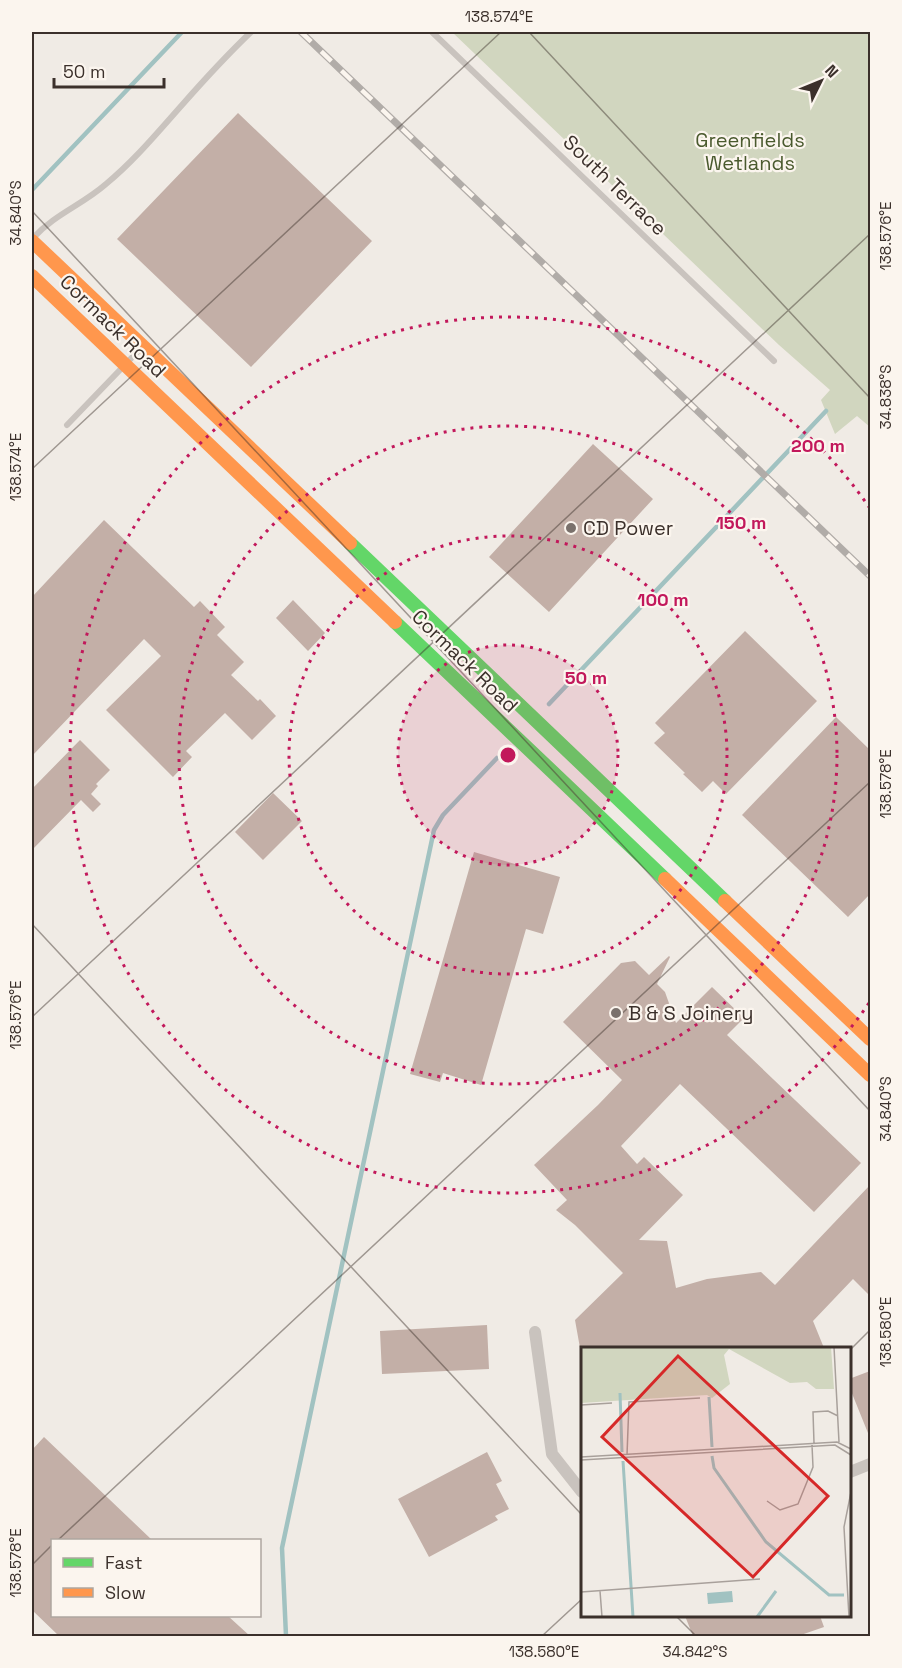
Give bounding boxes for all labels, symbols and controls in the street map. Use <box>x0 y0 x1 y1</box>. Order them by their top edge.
text: 138.574°E <box>465 7 533 26</box>
scale bar <box>54 51 164 89</box>
north arrow <box>791 51 851 111</box>
text: 50 m <box>63 60 105 83</box>
text: N <box>820 60 843 82</box>
park label: Greenfields Wetlands <box>695 127 805 176</box>
street label: South Terrace <box>558 129 672 241</box>
text: 34.840°S <box>6 180 25 246</box>
text: 138.576°E <box>876 202 895 270</box>
street label: Cormack Road <box>54 269 172 383</box>
text: 34.838°S <box>876 365 895 429</box>
text: 138.574°E <box>6 433 25 501</box>
text: 200 m <box>791 434 845 457</box>
text: 150 m <box>716 511 766 534</box>
place label: CD Power <box>583 515 673 541</box>
marker: CD Power <box>564 521 578 535</box>
text: 100 m <box>637 588 689 611</box>
street label: Cormack Road <box>406 604 524 718</box>
text: 50 m <box>565 666 607 689</box>
centre of rings <box>498 745 518 765</box>
text: 138.578°E <box>876 749 895 819</box>
text: 138.576°E <box>6 981 25 1049</box>
place label: B & S Joinery <box>628 1000 753 1026</box>
marker: B & S Joinery <box>609 1006 623 1020</box>
text: 34.840°S <box>876 1076 895 1142</box>
text: 138.580°E <box>876 1297 895 1367</box>
inset map <box>581 1347 851 1617</box>
text: 138.578°E <box>6 1528 25 1598</box>
legend <box>51 1539 261 1617</box>
text: Fast <box>105 1551 142 1574</box>
text: Slow <box>105 1581 146 1604</box>
text: 138.580°E <box>509 1642 579 1661</box>
text: 34.842°S <box>663 1642 727 1661</box>

